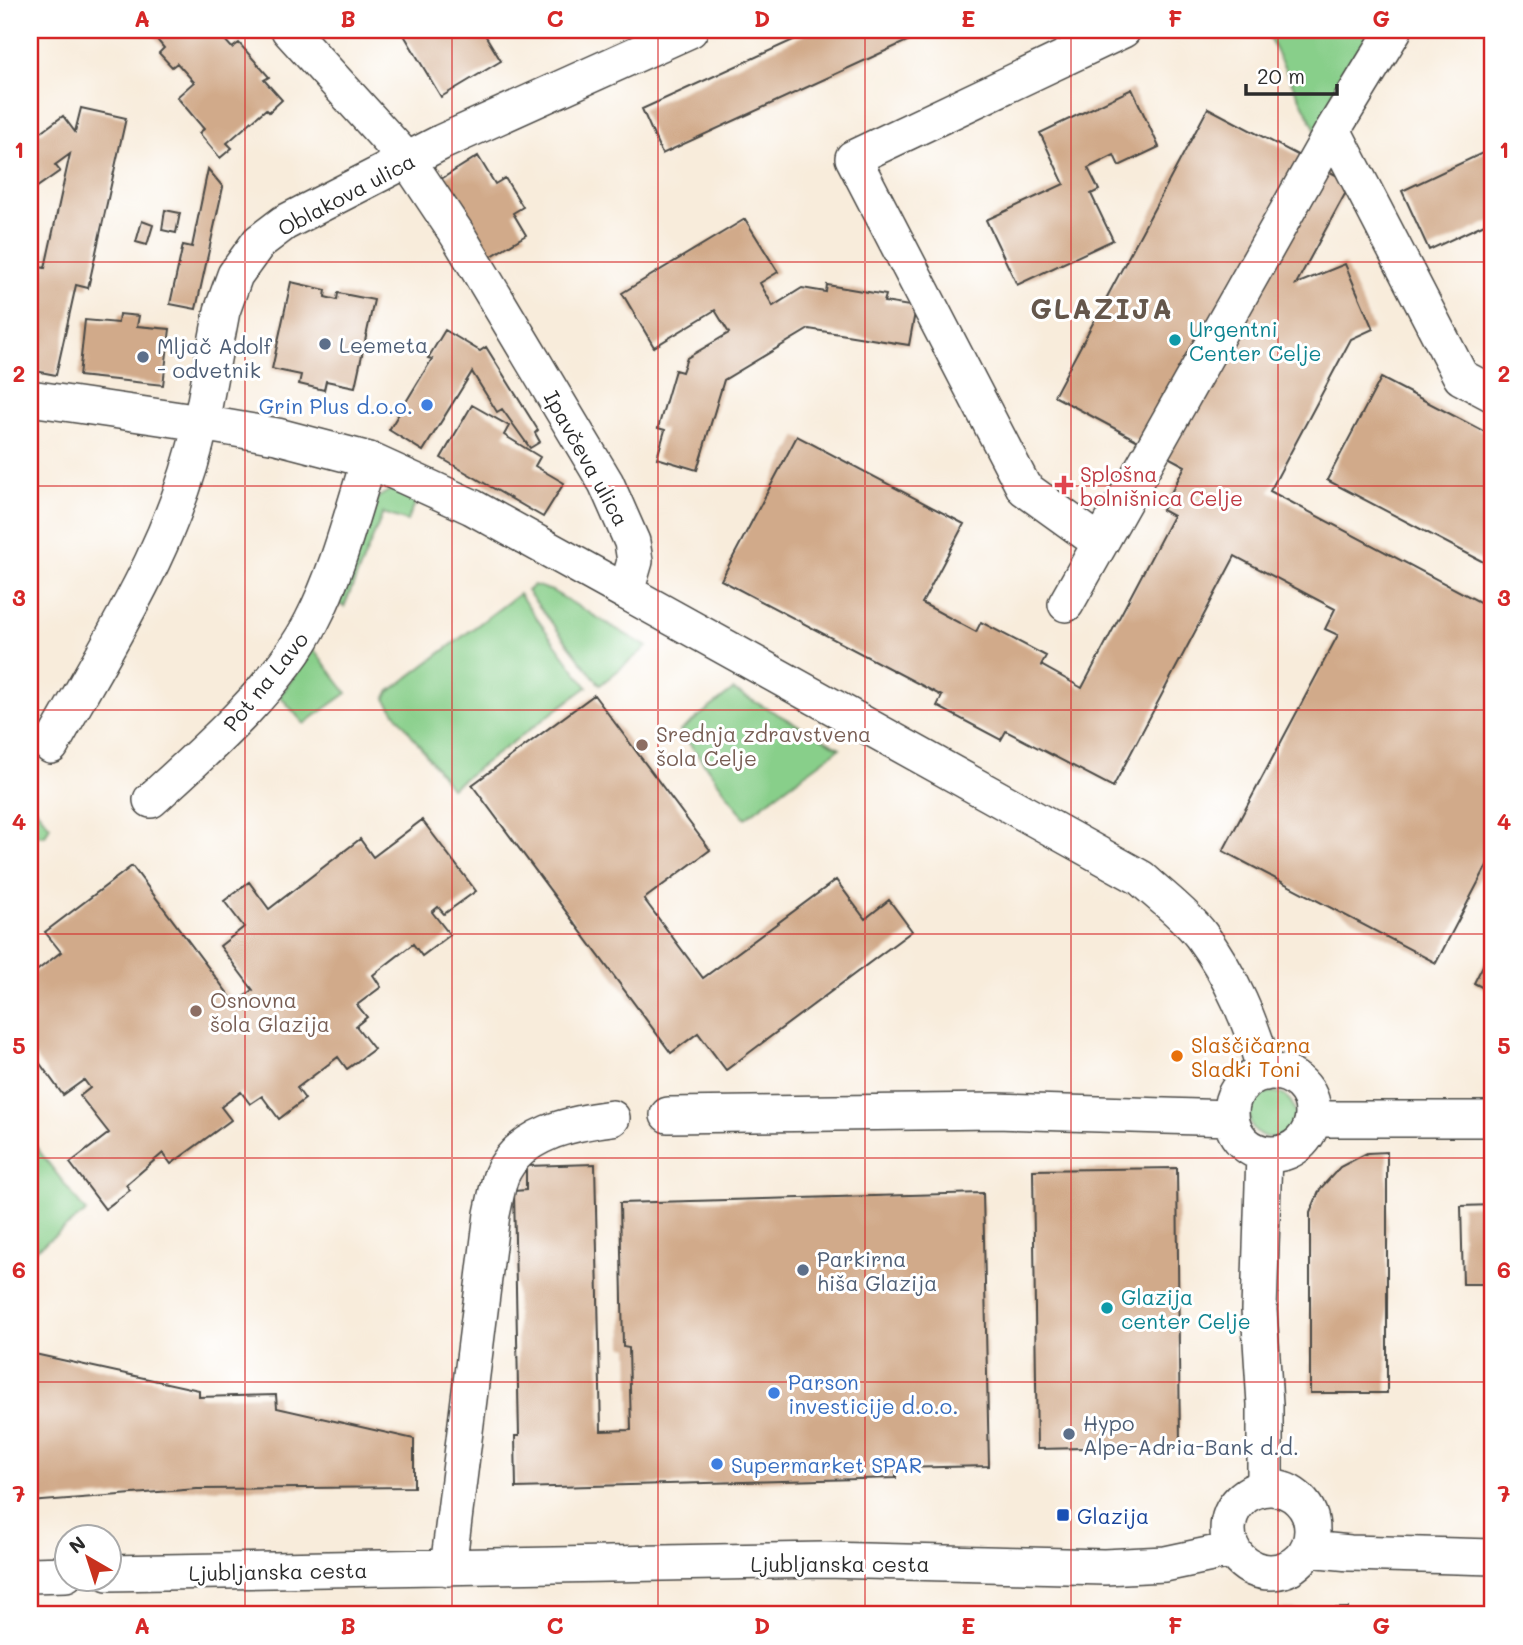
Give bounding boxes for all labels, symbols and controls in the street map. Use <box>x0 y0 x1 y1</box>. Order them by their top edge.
text: A <box>134 3 150 33</box>
text: B <box>340 3 356 33</box>
text: C <box>546 3 564 33</box>
text: D <box>754 3 770 33</box>
text: E <box>961 3 975 33</box>
text: F <box>1168 3 1182 33</box>
text: G <box>1372 3 1390 33</box>
scale bar <box>1246 52 1338 96</box>
text: 20 m <box>1257 62 1305 89</box>
text: 1 <box>14 134 24 164</box>
text: 1 <box>1499 134 1509 164</box>
street label: Oblakova ulica <box>273 147 419 241</box>
district label: GLAZIJA <box>1030 290 1174 326</box>
place label: Urgentni Center Celje <box>1189 315 1321 366</box>
place label: Leemeta <box>339 331 428 358</box>
place label: Mljač Adolf - odvetnik <box>157 332 273 383</box>
marker: Urgentni Center Celje <box>1167 332 1183 348</box>
marker: Leemeta <box>317 336 333 352</box>
marker: Mljač Adolf - odvetnik <box>135 349 151 365</box>
text: 2 <box>13 358 25 388</box>
text: 2 <box>1498 358 1510 388</box>
street label: Ipavčeva ulica <box>539 386 635 530</box>
place label: Grin Plus d.o.o. <box>259 392 413 419</box>
marker: Grin Plus d.o.o. <box>419 397 435 413</box>
place label: Splošna bolnišnica Celje <box>1080 460 1243 511</box>
marker: Splošna bolnišnica Celje <box>1054 475 1074 495</box>
text: 3 <box>12 582 26 612</box>
text: 3 <box>1497 582 1511 612</box>
street label: Pot na Lavo <box>217 626 313 736</box>
place label: Srednja zdravstvena šola Celje <box>656 720 871 771</box>
marker: Srednja zdravstvena šola Celje <box>634 737 650 753</box>
text: 4 <box>12 806 26 836</box>
text: 4 <box>1497 806 1511 836</box>
place label: Osnovna šola Glazija <box>210 986 330 1037</box>
marker: Osnovna šola Glazija <box>188 1003 204 1019</box>
text: 5 <box>12 1030 26 1060</box>
text: 5 <box>1497 1030 1511 1060</box>
place label: Slaščičarna Sladki Toni <box>1191 1031 1311 1082</box>
marker: Slaščičarna Sladki Toni <box>1169 1048 1185 1064</box>
place label: Parkirna hiša Glazija <box>817 1245 937 1296</box>
text: 6 <box>12 1254 26 1284</box>
text: 6 <box>1497 1254 1511 1284</box>
marker: Parkirna hiša Glazija <box>795 1262 811 1278</box>
place label: Glazija center Celje <box>1121 1283 1251 1334</box>
marker: Glazija center Celje <box>1099 1300 1115 1316</box>
place label: Parson investicije d.o.o. <box>788 1368 958 1419</box>
marker: Parson investicije d.o.o. <box>766 1385 782 1401</box>
place label: Hypo Alpe-Adria-Bank d.d. <box>1083 1409 1299 1460</box>
marker: Hypo Alpe-Adria-Bank d.d. <box>1061 1426 1077 1442</box>
place label: Supermarket SPAR <box>731 1451 922 1478</box>
marker: Supermarket SPAR <box>709 1456 725 1472</box>
text: 7 <box>13 1478 26 1508</box>
text: 7 <box>1498 1478 1511 1508</box>
place label: Glazija <box>1077 1502 1149 1529</box>
marker: Glazija <box>1055 1507 1071 1523</box>
north arrow <box>52 1522 122 1592</box>
text: N <box>64 1530 90 1559</box>
street label: Ljubljanska cesta <box>750 1550 930 1577</box>
street label: Ljubljanska cesta <box>188 1556 368 1586</box>
text: A <box>134 1610 150 1640</box>
text: B <box>340 1610 356 1640</box>
text: C <box>546 1610 564 1640</box>
text: D <box>754 1610 770 1640</box>
text: E <box>961 1610 975 1640</box>
text: F <box>1168 1610 1182 1640</box>
text: G <box>1372 1610 1390 1640</box>

